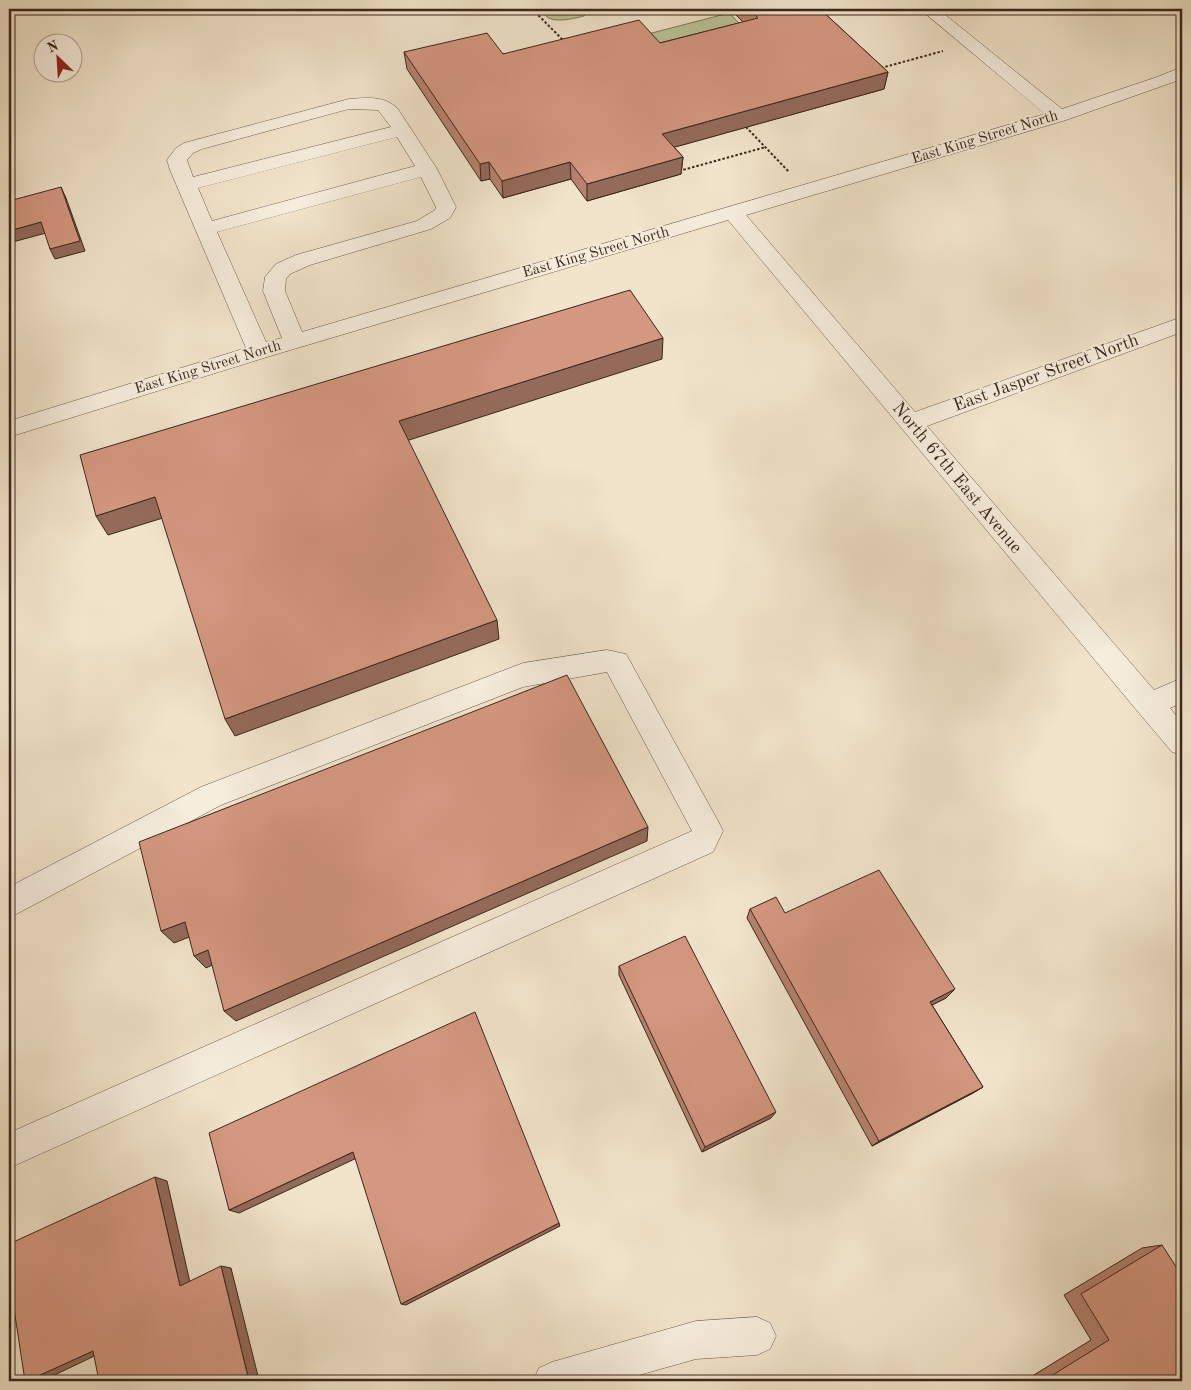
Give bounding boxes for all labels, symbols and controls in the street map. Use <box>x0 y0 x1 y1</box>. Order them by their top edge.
north arrow <box>32 32 82 82</box>
text: N <box>45 38 61 56</box>
street label: East King Street North <box>910 109 1060 167</box>
street label: East King Street North <box>521 225 671 281</box>
street label: East Jasper Street North <box>951 331 1141 415</box>
street label: East King Street North <box>133 339 283 397</box>
street label: North 67th East Avenue <box>889 399 1025 557</box>

